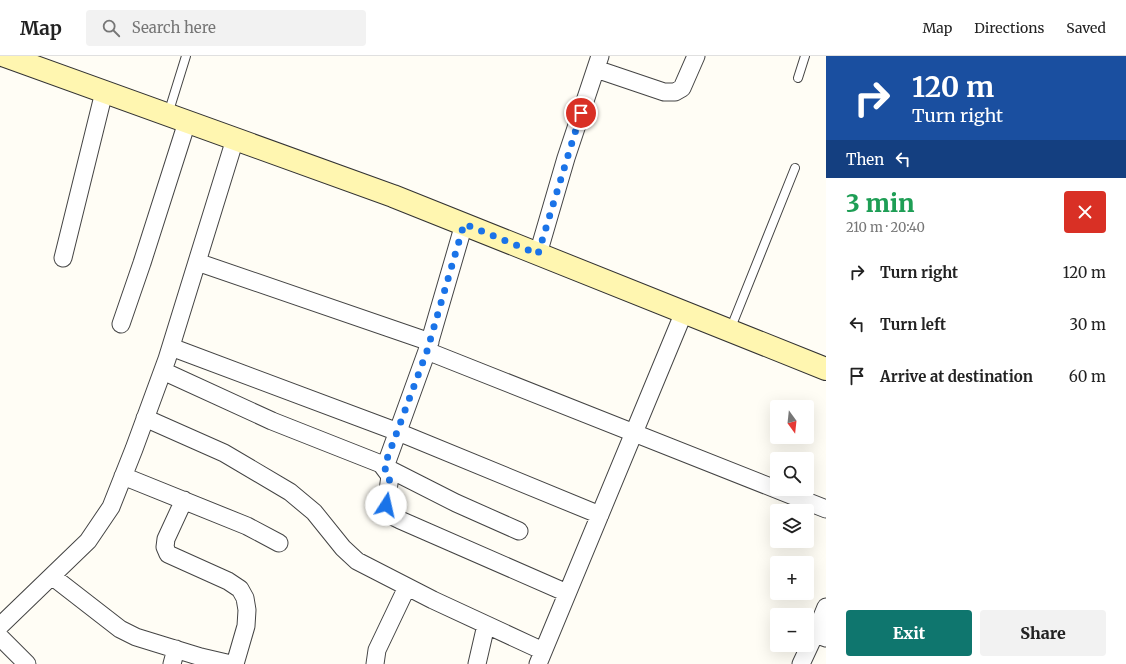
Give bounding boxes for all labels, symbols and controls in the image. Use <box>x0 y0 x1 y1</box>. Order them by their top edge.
search box <box>86 10 366 46</box>
text: Map <box>20 16 62 40</box>
icon: search <box>100 17 122 39</box>
text: Search here <box>132 18 216 37</box>
text: Map <box>922 19 952 37</box>
text: Directions <box>974 19 1044 37</box>
text: Saved <box>1066 19 1106 37</box>
text: 120 m <box>912 69 994 105</box>
icon: right <box>846 72 898 124</box>
pin <box>564 96 598 130</box>
icon: arrive <box>570 102 592 124</box>
text: Turn right <box>912 104 1003 127</box>
icon: left <box>892 148 914 170</box>
text: Then <box>846 150 884 169</box>
text: 3 min <box>846 188 914 219</box>
button: close <box>1064 191 1106 233</box>
text: 210 m · 20:40 <box>846 219 925 236</box>
icon: right <box>846 261 868 283</box>
text: Turn right <box>880 263 958 282</box>
text: 120 m <box>1063 263 1106 282</box>
icon: left <box>846 313 868 335</box>
text: Turn left <box>880 315 946 334</box>
text: 30 m <box>1069 315 1106 334</box>
icon: arrive <box>846 365 868 387</box>
text: Arrive at destination <box>880 367 1033 386</box>
text: 60 m <box>1069 367 1106 386</box>
north arrow <box>770 400 814 444</box>
map controls <box>770 400 814 652</box>
button: search <box>770 452 814 496</box>
position arrow <box>365 484 407 526</box>
button: layers <box>770 504 814 548</box>
button: + <box>770 556 814 600</box>
button: − <box>770 608 814 652</box>
button: Exit <box>846 610 972 656</box>
button: Share <box>980 610 1106 656</box>

